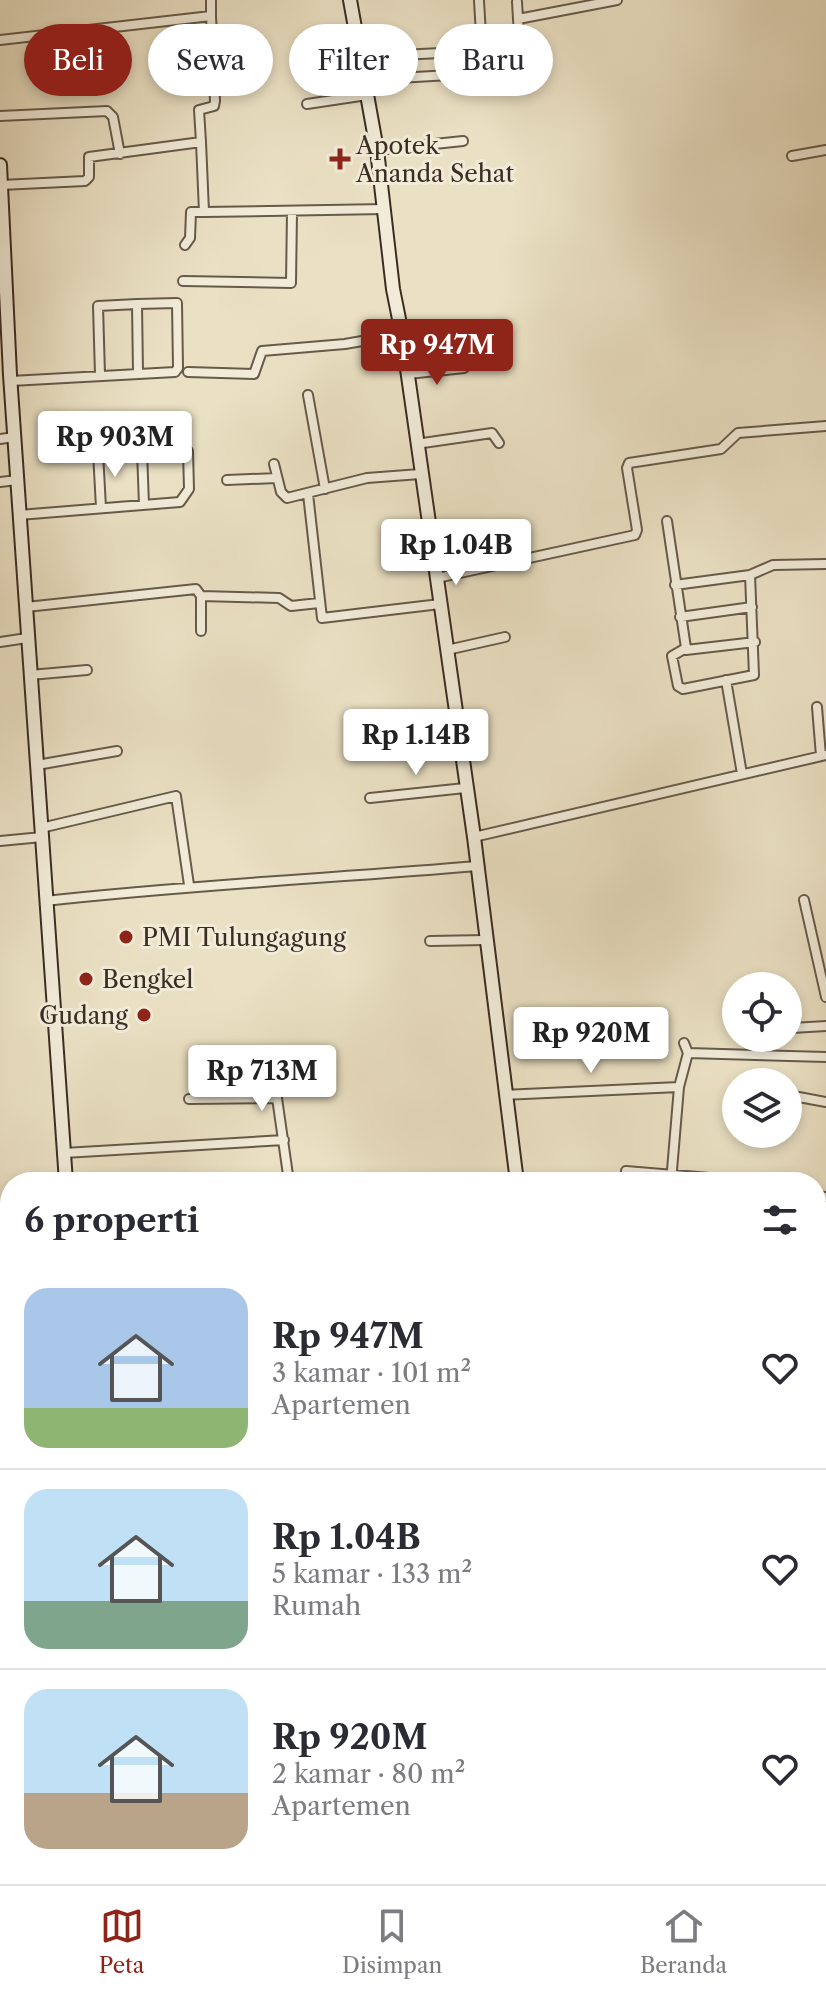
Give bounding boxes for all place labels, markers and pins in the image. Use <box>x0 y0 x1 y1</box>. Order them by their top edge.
place label: Apotek Ananda Sehat <box>355 131 514 188</box>
marker: Apotek Ananda Sehat <box>331 150 349 168</box>
pin: Rp 947M <box>363 319 511 387</box>
pin: Rp 903M <box>41 411 189 479</box>
pin: Rp 1.04B <box>373 519 539 587</box>
pin: Rp 1.14B <box>333 709 499 777</box>
place label: PMI Tulungagung <box>142 923 346 952</box>
marker: PMI Tulungagung <box>117 928 135 946</box>
place label: Bengkel <box>102 965 193 994</box>
marker: Bengkel <box>77 970 95 988</box>
place label: Gudang <box>39 1001 128 1030</box>
marker: Gudang <box>135 1006 153 1024</box>
pin: Rp 920M <box>517 1007 665 1075</box>
pin: Rp 713M <box>188 1045 336 1113</box>

